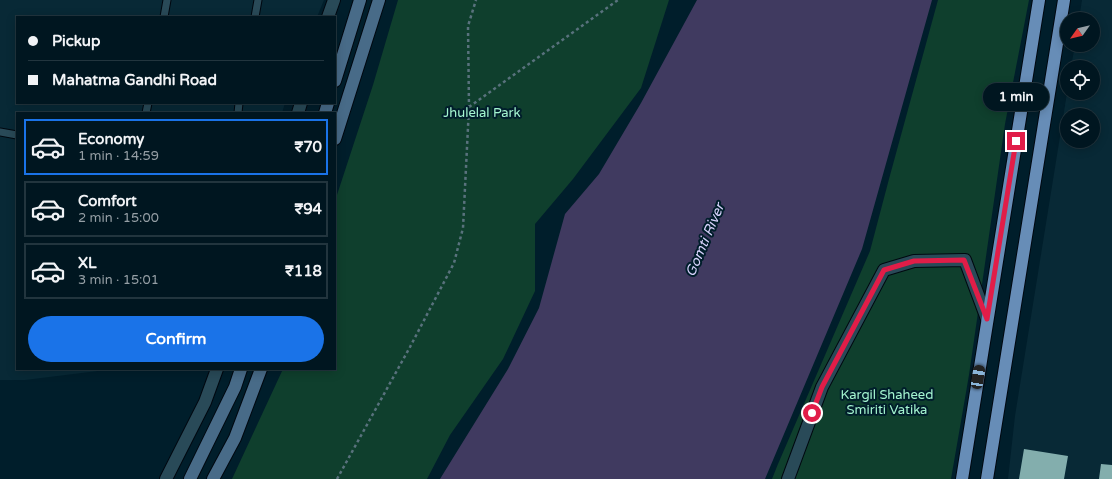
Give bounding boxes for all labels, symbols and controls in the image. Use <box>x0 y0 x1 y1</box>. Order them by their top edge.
north arrow <box>1060 12 1100 52</box>
map controls <box>1060 12 1100 148</box>
text: Pickup <box>52 32 100 50</box>
button: locate <box>1060 60 1100 100</box>
text: Mahatma Gandhi Road <box>52 71 217 89</box>
callout: 1 min <box>983 83 1049 111</box>
text: 1 min <box>999 89 1033 105</box>
park label: Jhulelal Park <box>443 105 521 121</box>
button: layers <box>1060 108 1100 148</box>
icon: car <box>30 129 66 165</box>
text: Economy <box>78 130 144 148</box>
route end <box>1007 132 1025 150</box>
text: ₹70 <box>294 138 322 156</box>
text: 1 min · 14:59 <box>78 148 159 164</box>
icon: car <box>30 191 66 227</box>
text: Comfort <box>78 192 137 210</box>
water label: Gomti River <box>682 199 729 279</box>
text: ₹94 <box>294 200 322 218</box>
text: 2 min · 15:00 <box>78 210 159 226</box>
icon: car <box>30 253 66 289</box>
text: XL <box>78 254 97 272</box>
text: ₹118 <box>285 262 322 280</box>
text: 3 min · 15:01 <box>78 272 159 288</box>
button: Confirm <box>28 316 324 362</box>
car <box>970 364 986 390</box>
park label: Kargil Shaheed Smiriti Vatika <box>841 387 933 418</box>
route start <box>803 404 821 422</box>

